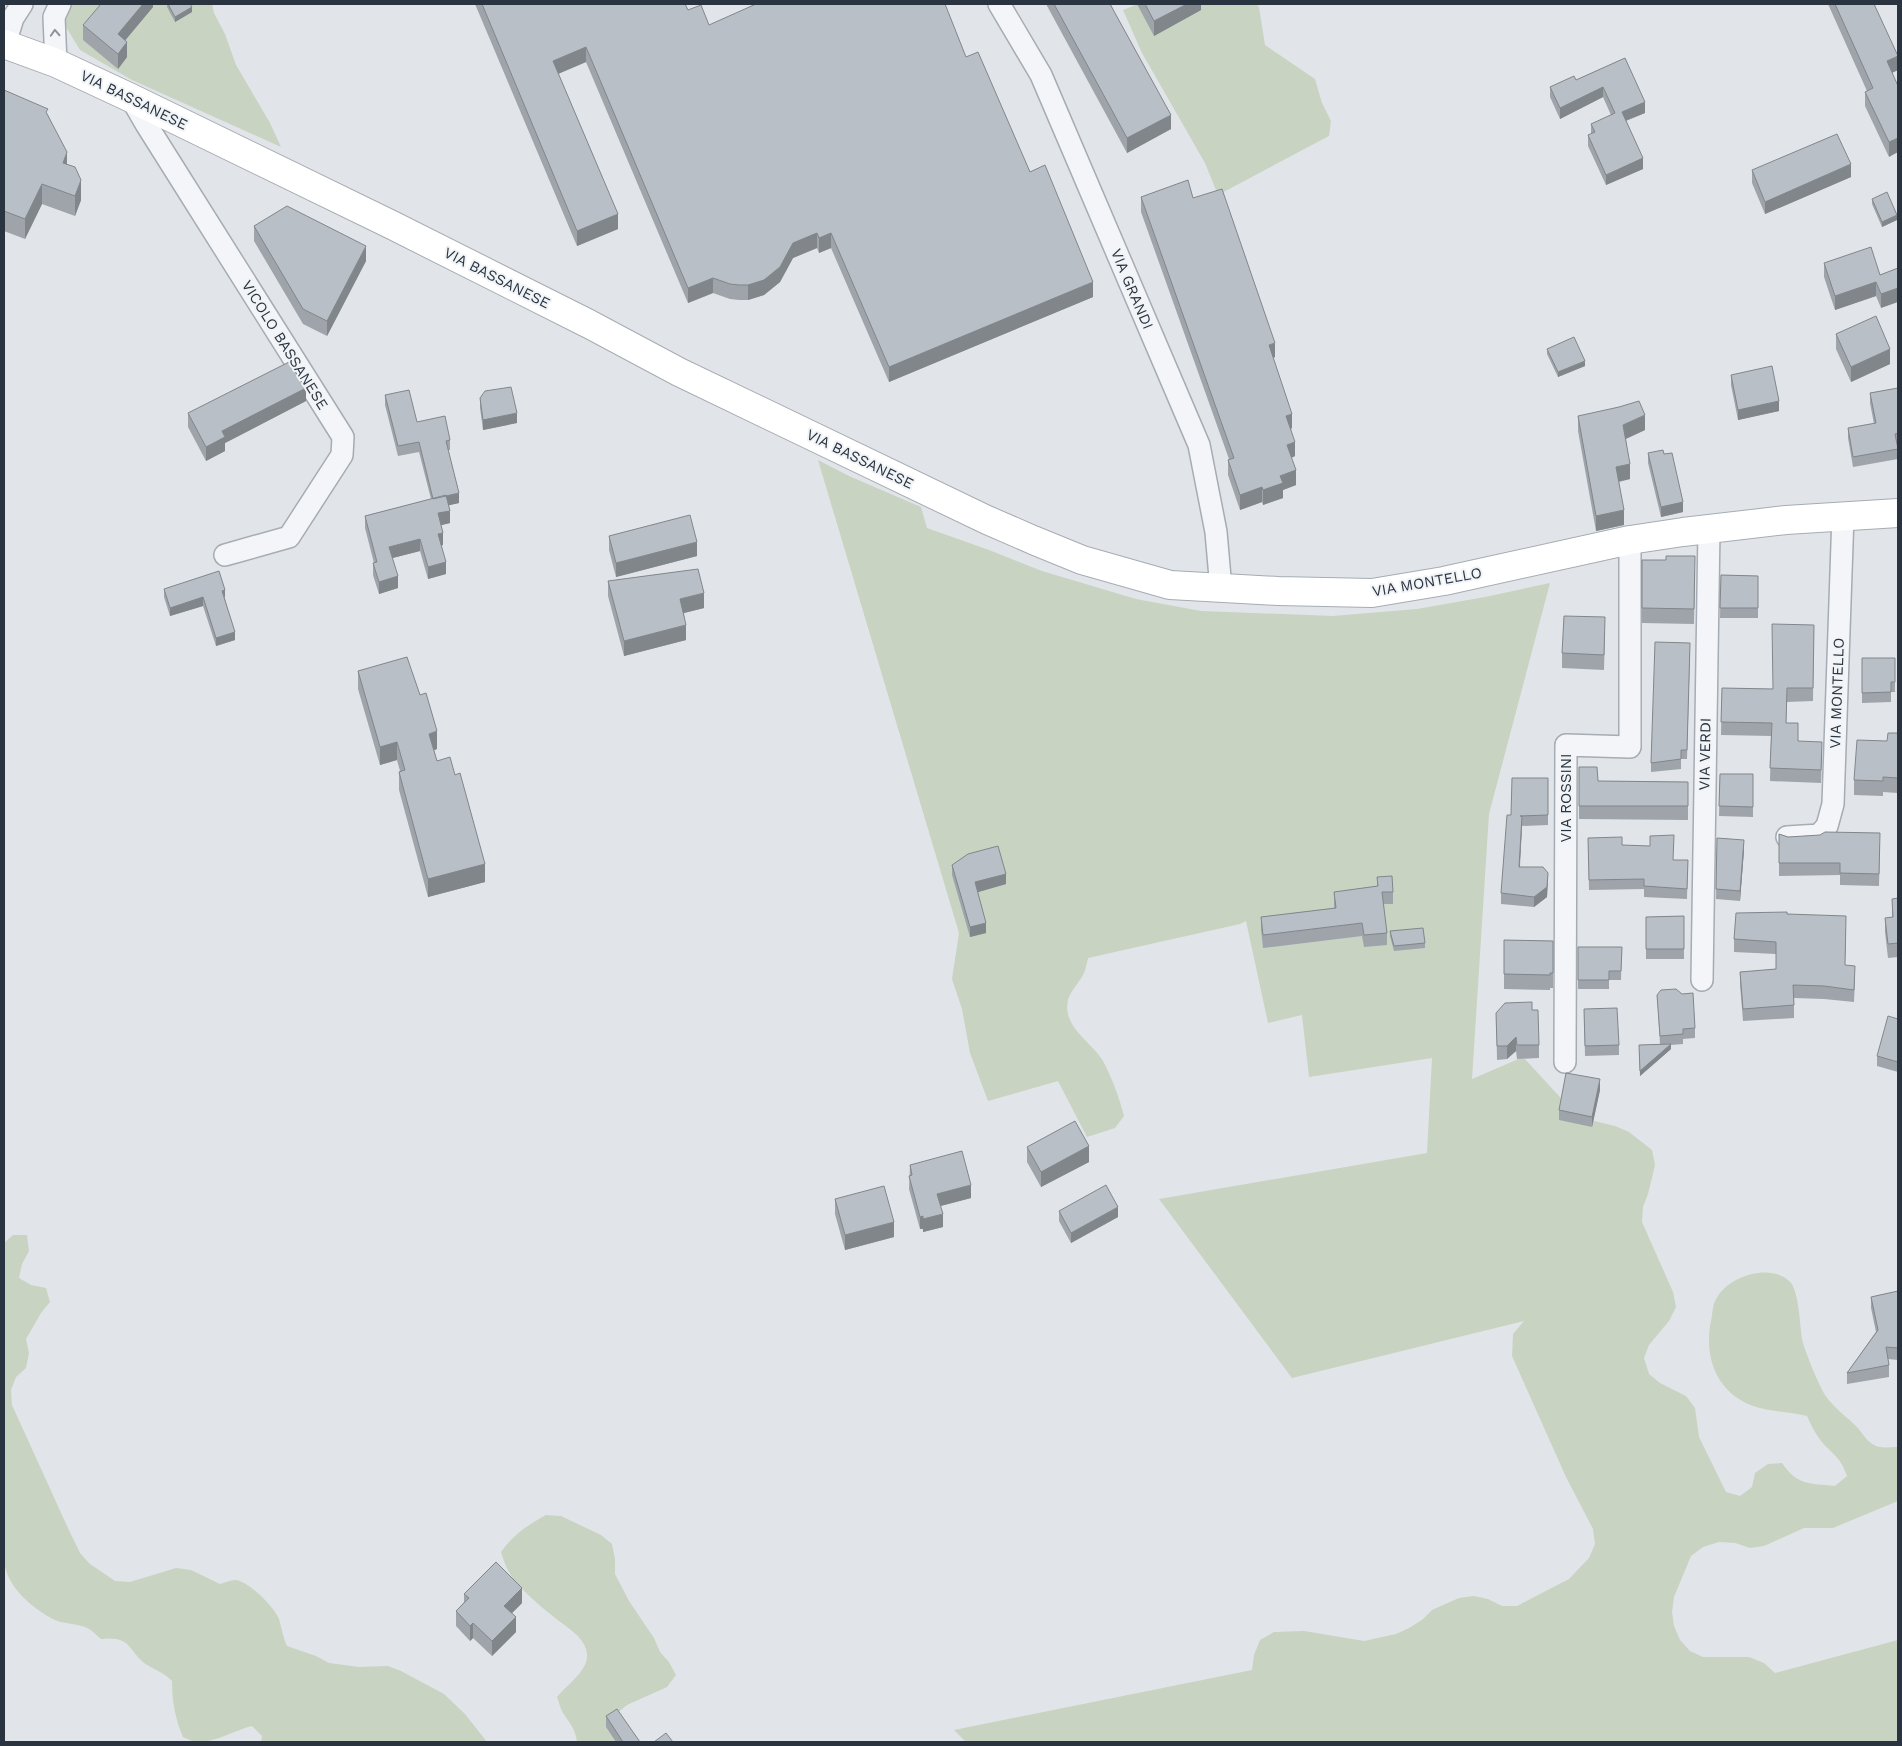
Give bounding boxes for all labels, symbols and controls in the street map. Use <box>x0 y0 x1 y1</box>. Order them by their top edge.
one-way arrow <box>49 29 60 37</box>
street label: VIA BASSANESE <box>78 66 190 134</box>
street label: VIA BASSANESE <box>441 243 553 313</box>
street label: VIA GRANDI <box>1107 246 1157 332</box>
street label: VICOLO BASSANESE <box>238 277 332 413</box>
street label: VIA BASSANESE <box>804 425 916 493</box>
street label: VIA MONTELLO <box>1371 563 1483 601</box>
street label: VIA MONTELLO <box>1826 637 1848 749</box>
street label: VIA VERDI <box>1695 718 1715 790</box>
street label: VIA ROSSINI <box>1557 754 1575 842</box>

